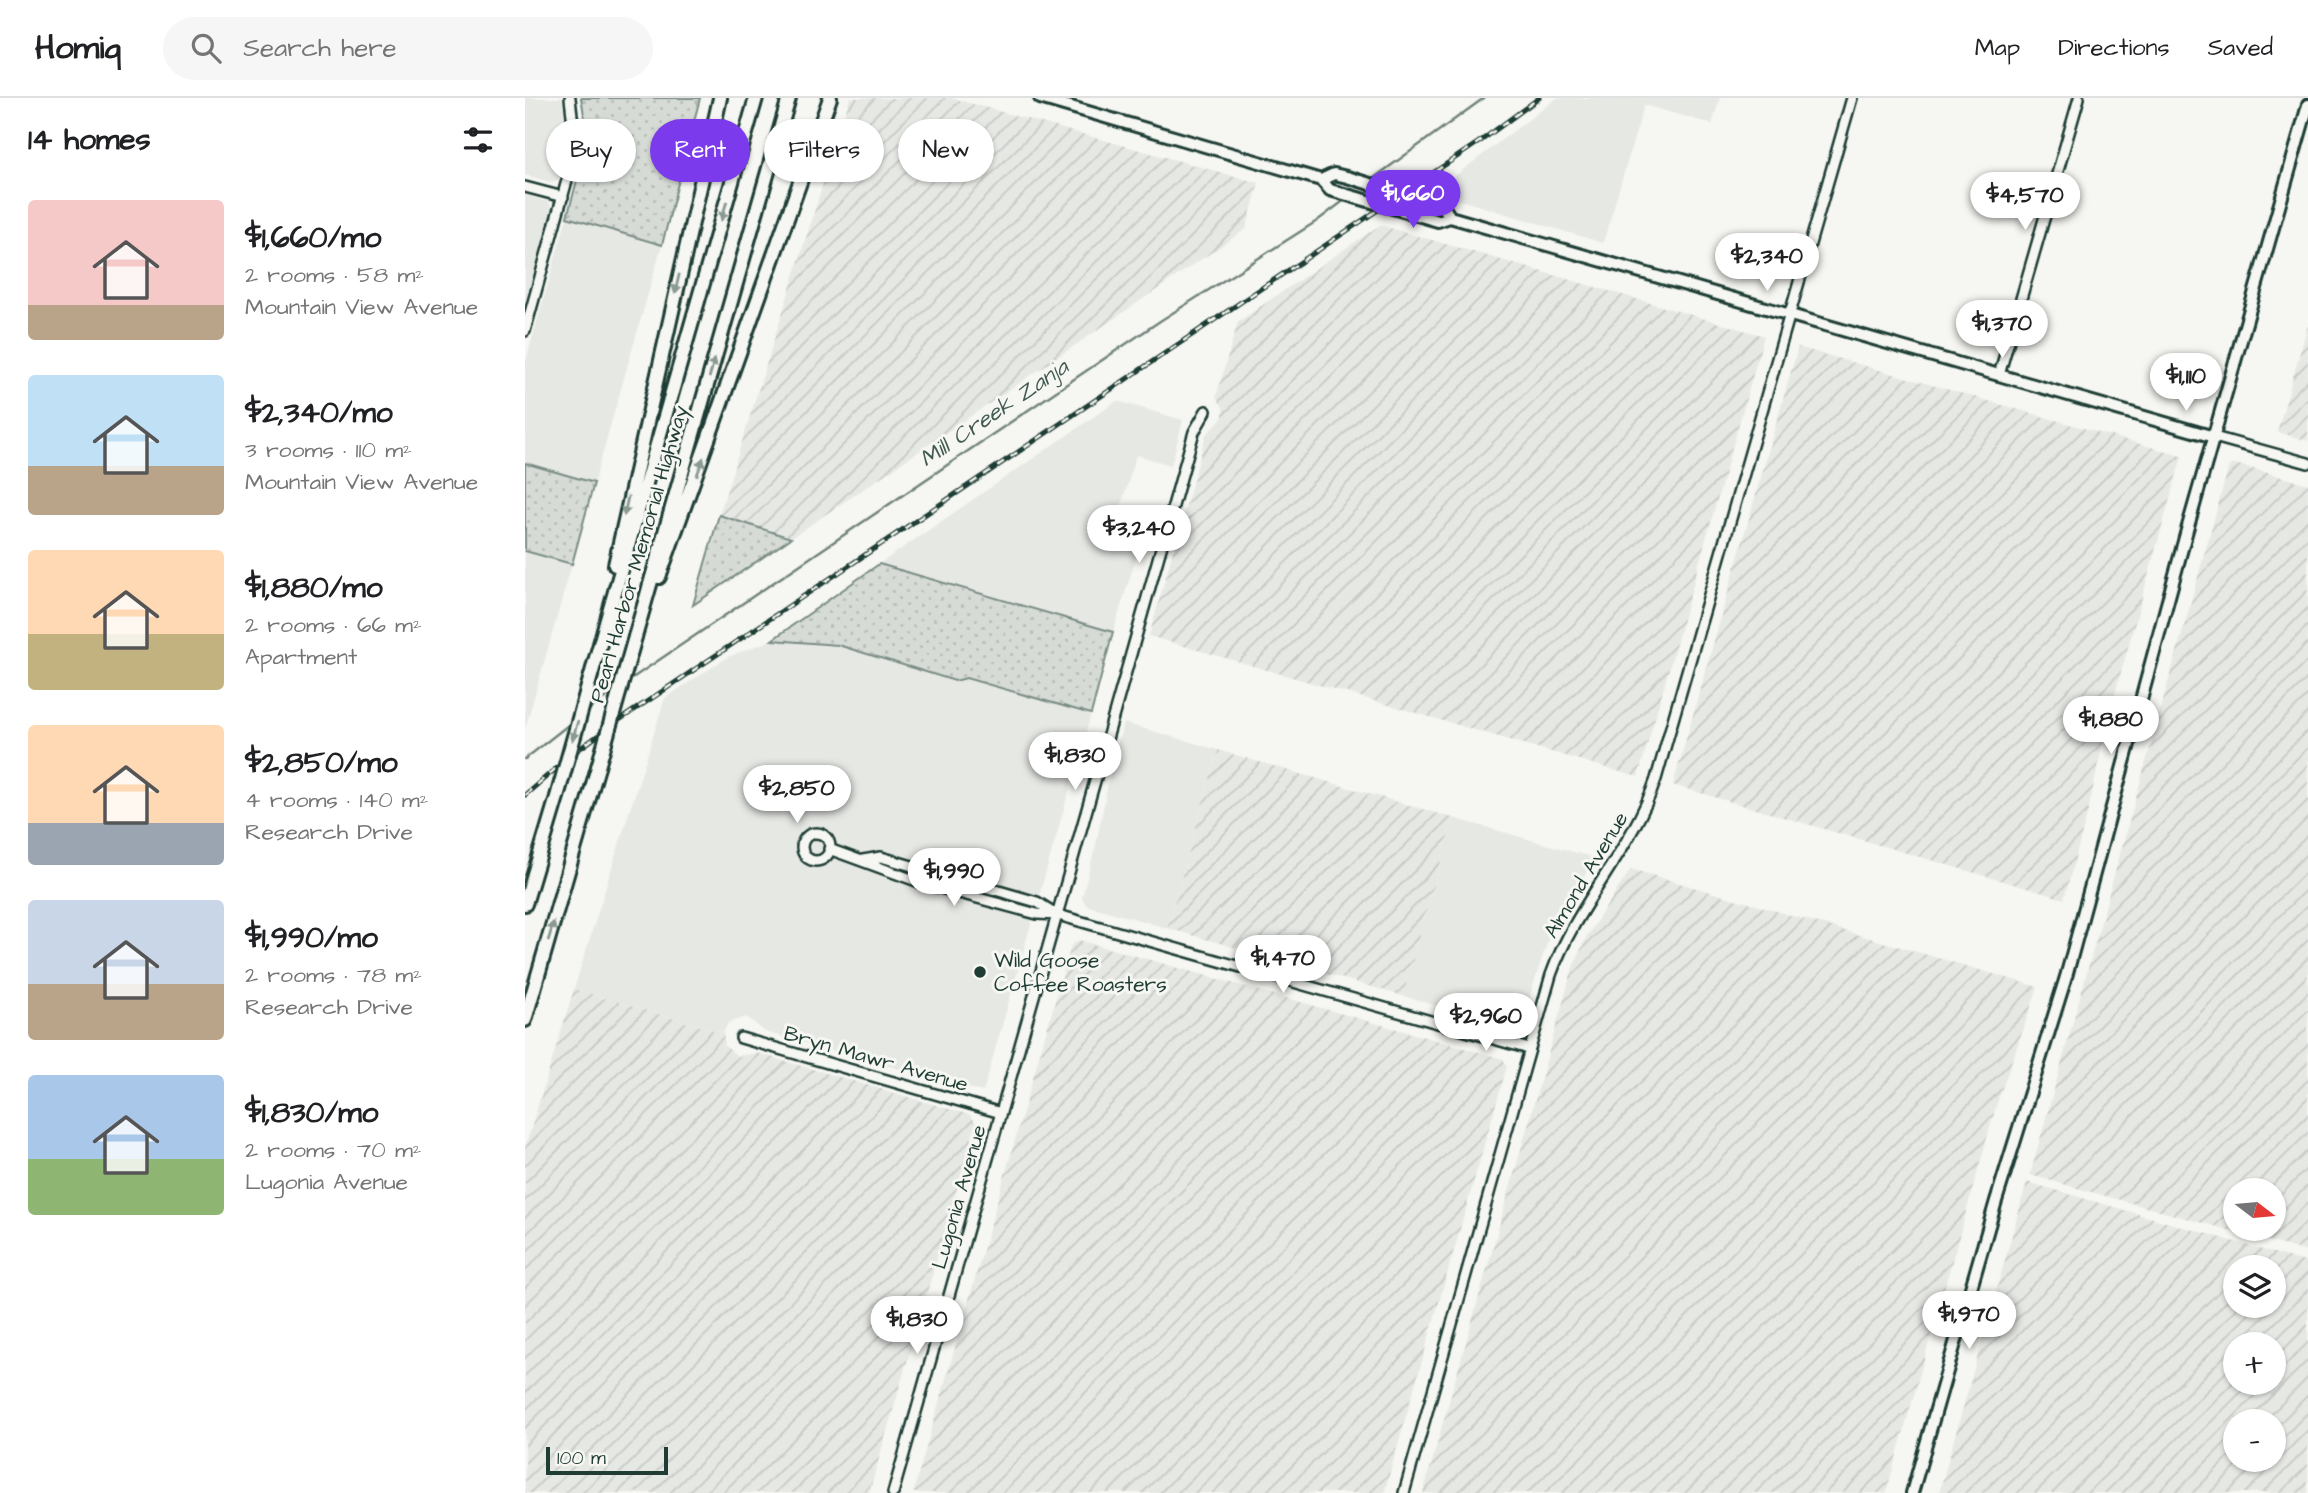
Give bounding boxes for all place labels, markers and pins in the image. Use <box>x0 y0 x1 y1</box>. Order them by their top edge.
pin: $1,660 <box>1356 170 1470 230</box>
pin: $4,570 <box>1968 172 2082 232</box>
pin: $2,340 <box>1710 234 1824 293</box>
pin: $1,370 <box>1945 300 2059 360</box>
pin: $1,110 <box>2129 354 2243 413</box>
pin: $3,240 <box>1082 505 1196 565</box>
pin: $1,880 <box>2054 696 2168 756</box>
pin: $1,830 <box>1018 732 1132 792</box>
pin: $2,850 <box>740 766 854 825</box>
pin: $1,990 <box>897 848 1011 908</box>
pin: $1,470 <box>1226 936 1340 995</box>
place label: Wild Goose Coffee Roasters <box>994 946 1167 999</box>
marker: Wild Goose Coffee Roasters <box>972 964 988 980</box>
pin: $2,960 <box>1429 993 1543 1053</box>
pin: $1,970 <box>1912 1292 2026 1351</box>
pin: $1,830 <box>860 1296 974 1356</box>

